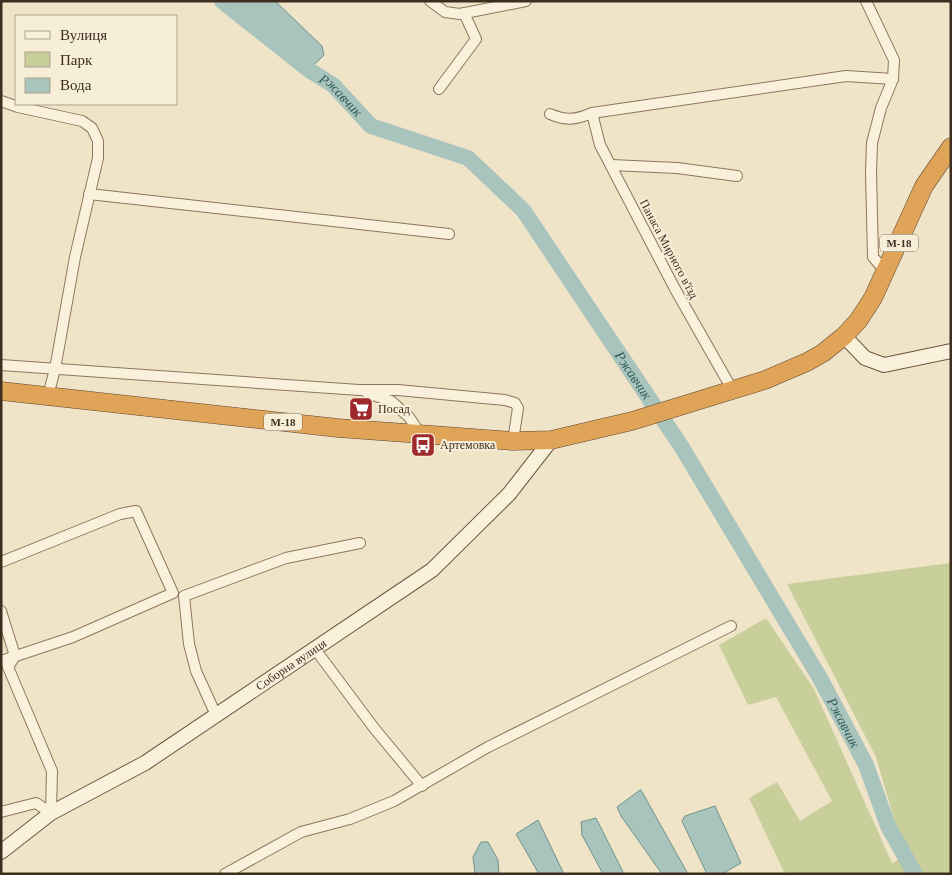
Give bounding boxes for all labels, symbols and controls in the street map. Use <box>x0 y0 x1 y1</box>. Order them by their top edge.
legend <box>15 15 178 105</box>
text: Вулиця <box>60 27 107 43</box>
text: Парк <box>60 52 93 68</box>
water label: Ржавчик <box>316 70 366 120</box>
text: Вода <box>60 77 92 93</box>
street label: Панаса Мирного в'їзд <box>637 197 701 301</box>
road number: М-18 <box>880 234 918 252</box>
water label: Ржавчик <box>612 348 655 403</box>
supermarket icon: Посад <box>348 396 374 422</box>
place label: Посад <box>378 402 410 416</box>
road number: М-18 <box>264 414 302 431</box>
bus stop icon: Артемовка <box>410 432 436 458</box>
place label: Артемовка <box>440 438 496 452</box>
street label: Соборна вулиця <box>253 636 329 693</box>
water label: Ржавчик <box>824 694 863 751</box>

